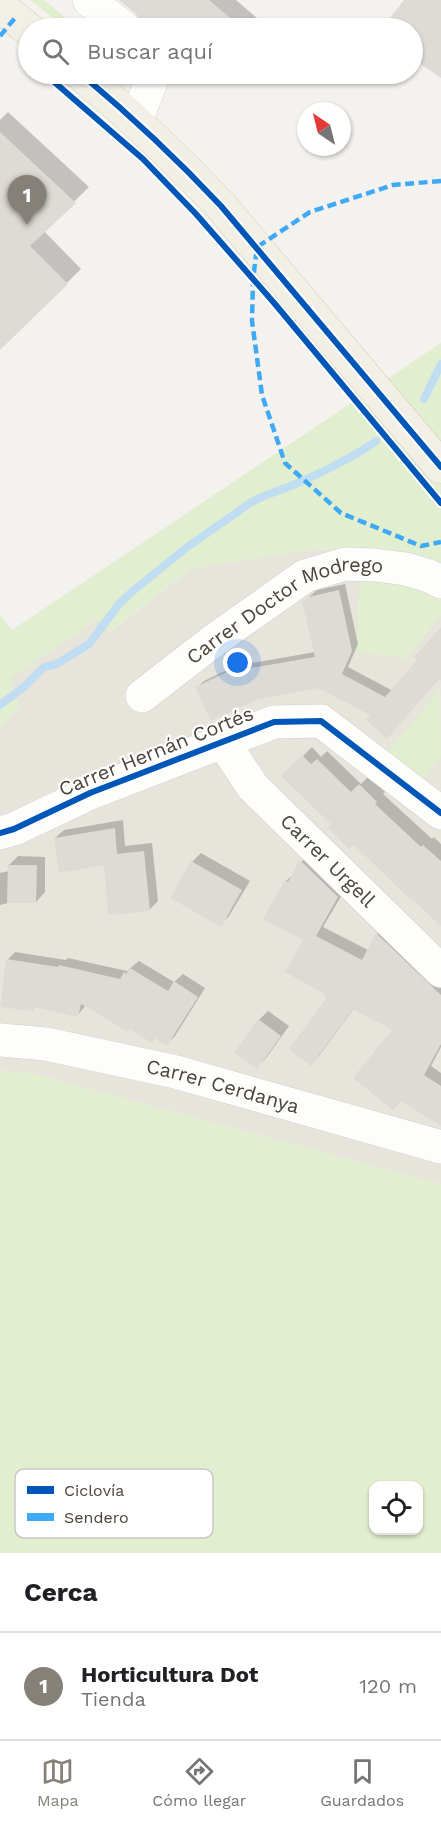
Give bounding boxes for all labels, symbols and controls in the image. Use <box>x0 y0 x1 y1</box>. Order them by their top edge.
search box <box>18 18 423 84</box>
icon: search <box>39 35 72 68</box>
text: Buscar aquí <box>87 39 213 64</box>
north arrow <box>297 102 351 156</box>
pin: 1 <box>8 176 46 225</box>
street label: Carrer Doctor Modrego <box>182 552 385 669</box>
your location <box>223 648 252 677</box>
street label: Carrer Hernán Cortés <box>55 701 257 801</box>
street label: Carrer Urgell <box>276 809 380 912</box>
street label: Carrer Cerdanya <box>144 1054 302 1118</box>
legend <box>15 1469 213 1538</box>
text: Ciclovía <box>64 1481 124 1500</box>
map controls <box>369 1481 423 1535</box>
button: locate <box>369 1481 423 1535</box>
text: Sendero <box>64 1508 129 1527</box>
text: Cerca <box>24 1577 98 1607</box>
text: Horticultura Dot <box>81 1662 258 1687</box>
text: 1 <box>39 1674 48 1698</box>
text: 120 m <box>359 1674 417 1698</box>
text: Tienda <box>81 1687 146 1711</box>
tab: Mapa <box>37 1755 79 1810</box>
tab: Cómo llegar <box>152 1755 246 1810</box>
tab: Guardados <box>320 1755 404 1810</box>

